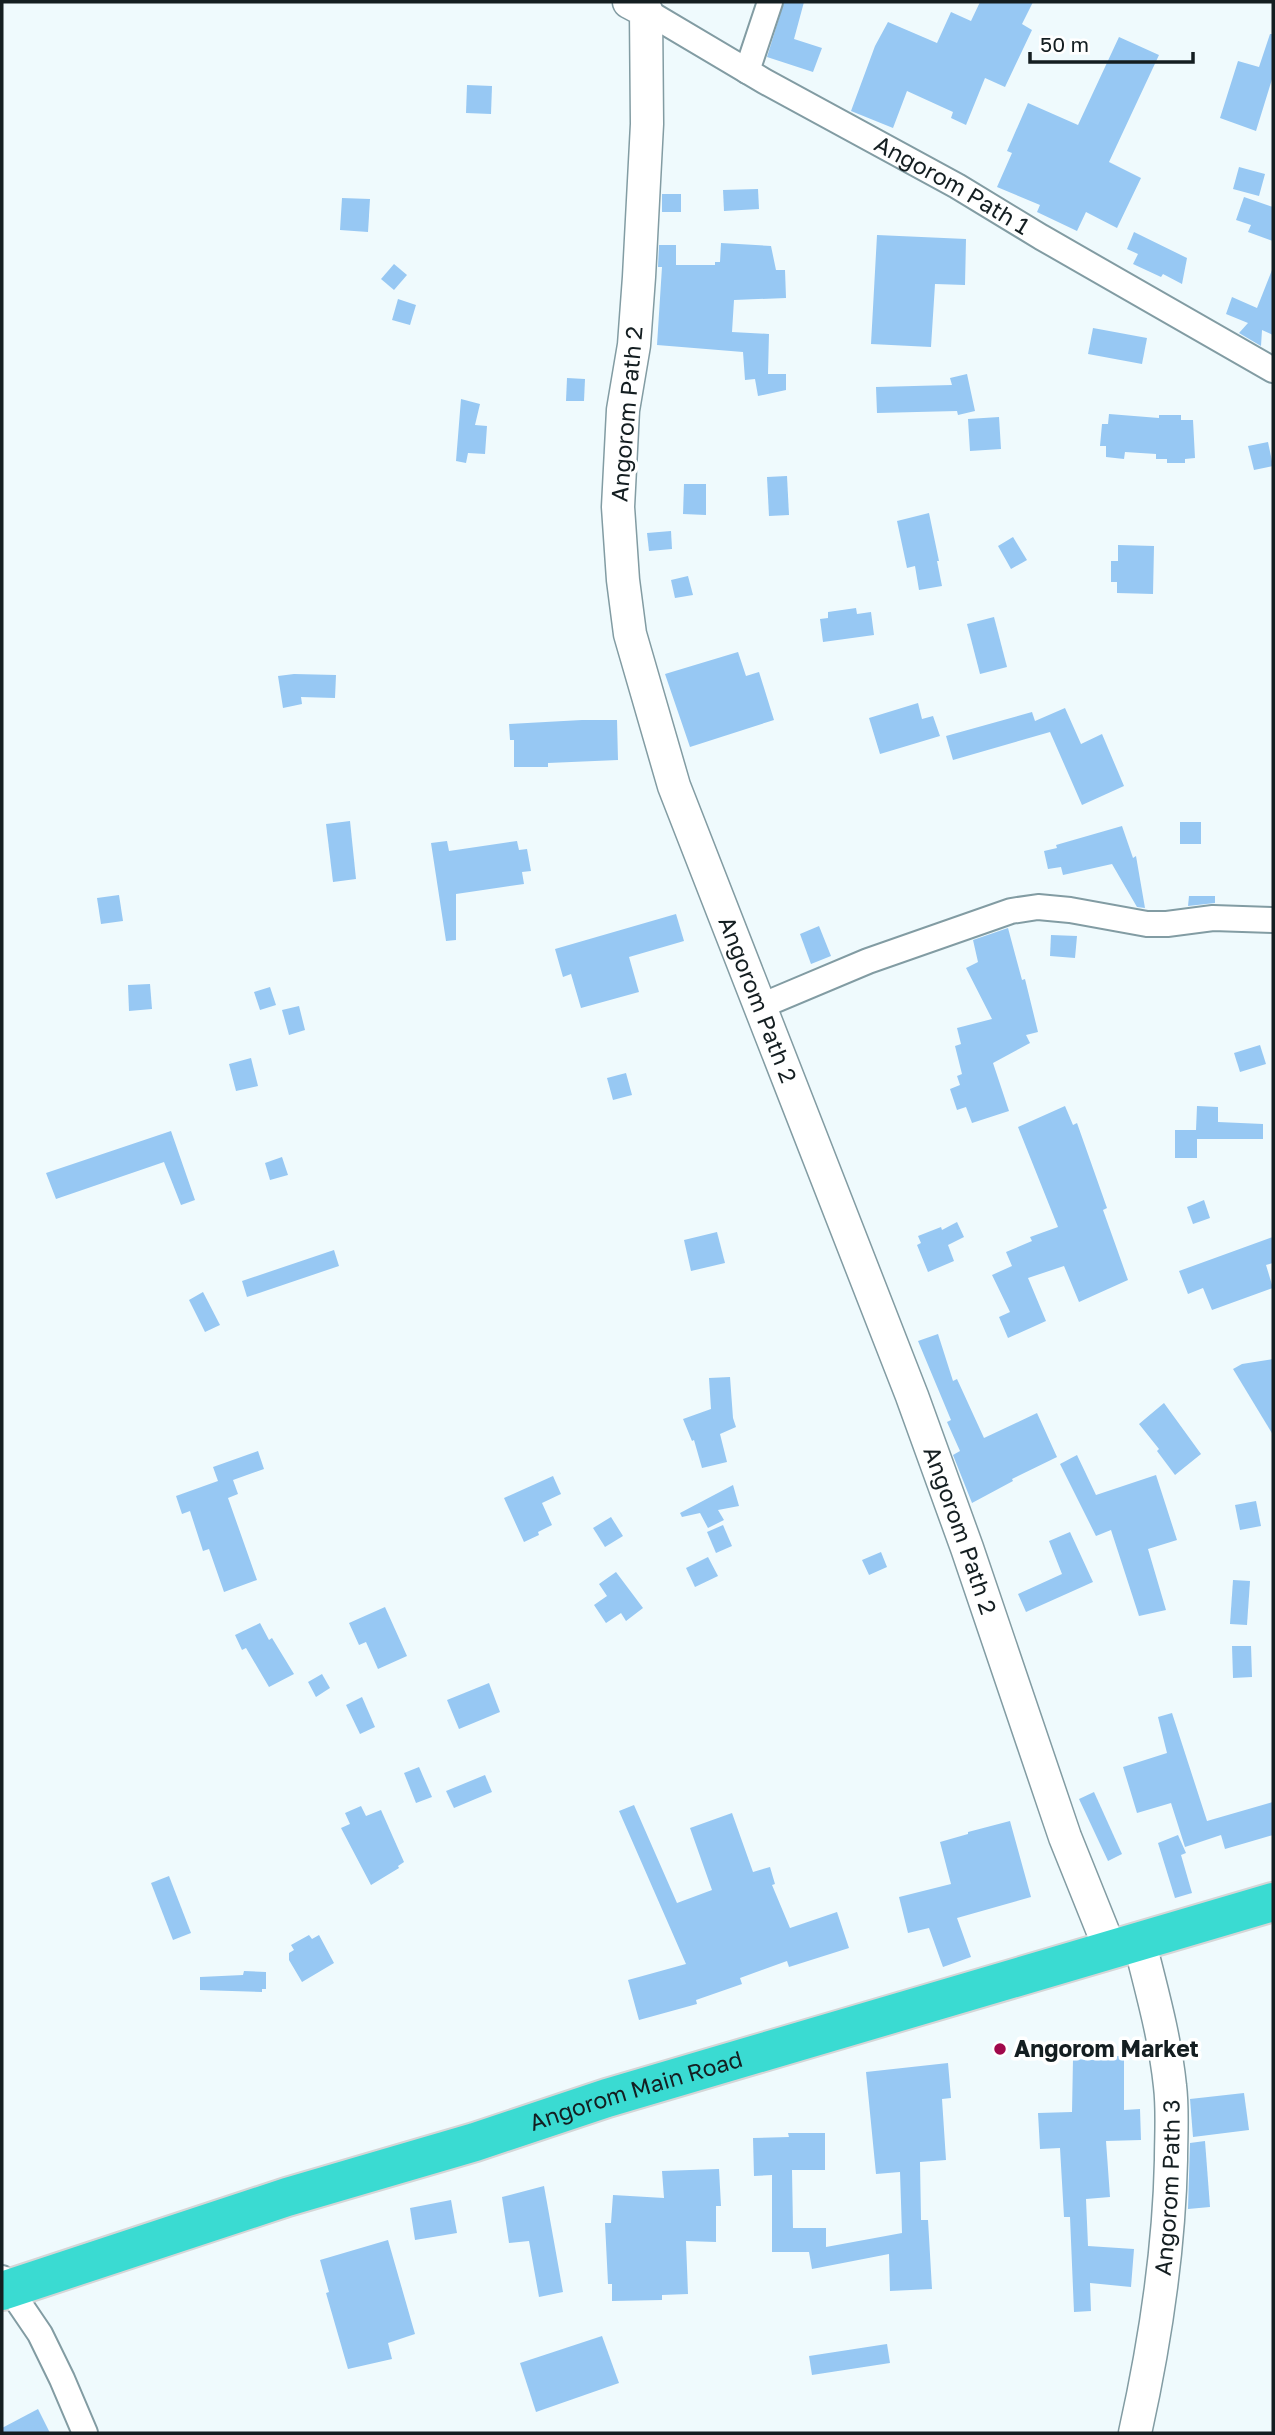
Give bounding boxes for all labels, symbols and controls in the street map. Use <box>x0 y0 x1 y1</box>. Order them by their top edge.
scale bar <box>1030 21 1193 65</box>
text: 50 m <box>1040 31 1089 57</box>
street label: Angorom Path 1 <box>870 129 1035 240</box>
street label: Angorom Path 2 <box>604 325 648 503</box>
street label: Angorom Path 2 <box>713 912 803 1087</box>
street label: Angorom Path 2 <box>918 1442 1003 1618</box>
place label: Angorom Market <box>1014 2034 1199 2062</box>
marker: Angorom Market <box>992 2041 1008 2057</box>
street label: Angorom Main Road <box>526 2044 746 2136</box>
street label: Angorom Path 3 <box>1148 2099 1185 2277</box>

